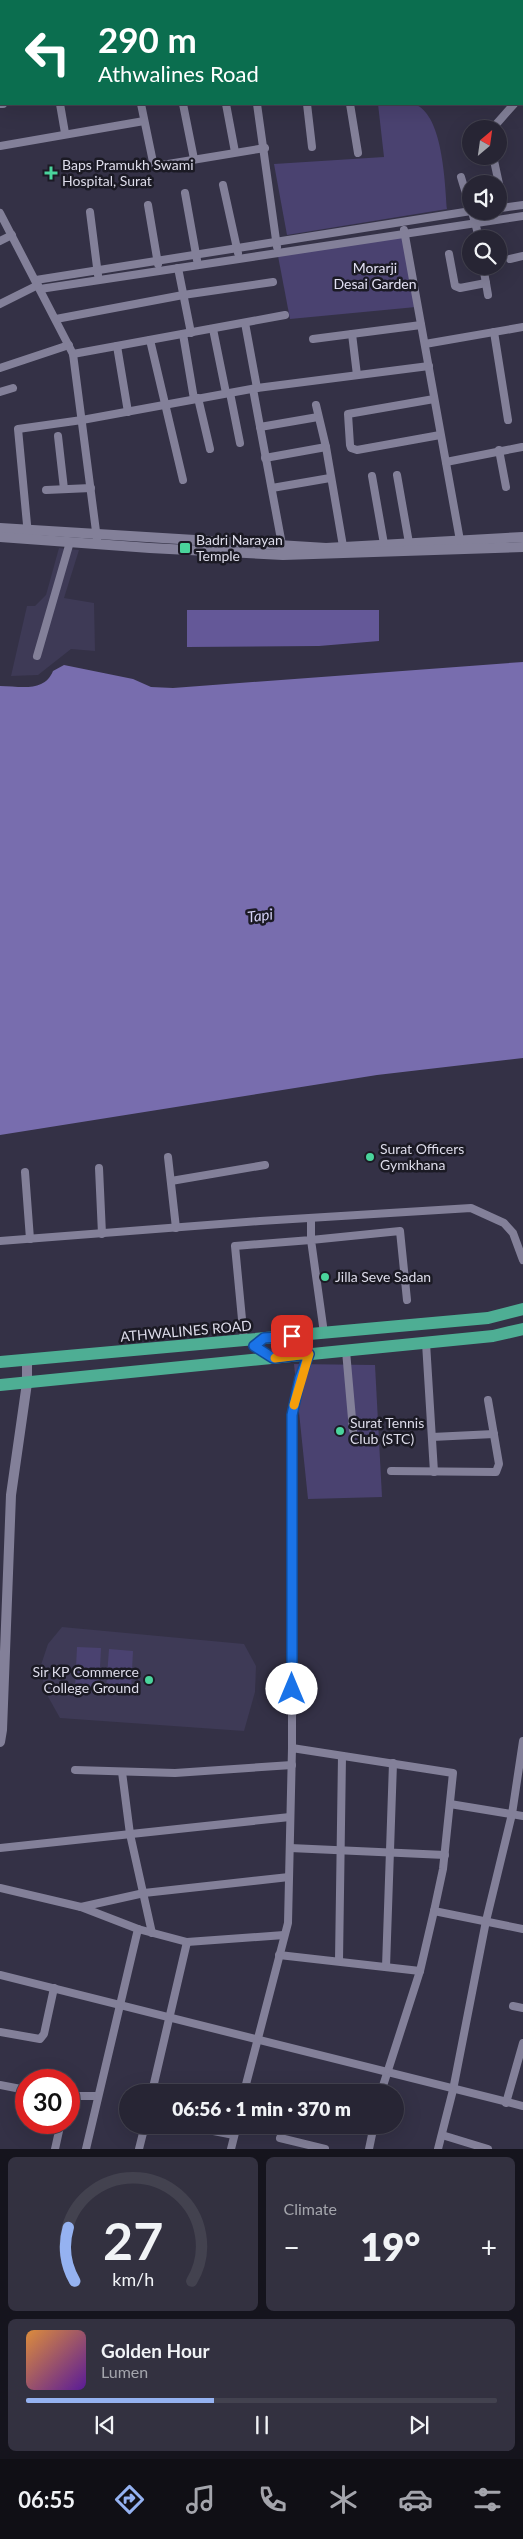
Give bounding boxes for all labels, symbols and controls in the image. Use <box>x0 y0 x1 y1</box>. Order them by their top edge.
text: 290 m <box>98 18 197 60</box>
icon: left <box>15 20 80 85</box>
text: Athwalines Road <box>98 60 259 87</box>
north arrow <box>462 120 508 165</box>
map controls <box>462 120 507 275</box>
place label: Baps Pramukh Swami Hospital, Surat <box>62 156 194 189</box>
marker: Baps Pramukh Swami Hospital, Surat <box>44 166 58 180</box>
button: sound <box>462 175 507 220</box>
button: search <box>462 230 507 275</box>
park label: Morarji Desai Garden <box>334 259 416 292</box>
place label: Badri Narayan Temple <box>196 531 283 564</box>
marker: Badri Narayan Temple <box>178 541 192 555</box>
water label: Tapi <box>246 904 274 925</box>
place label: Surat Officers Gymkhana <box>380 1140 464 1173</box>
marker: Surat Officers Gymkhana <box>364 1151 376 1163</box>
place label: Jilla Seve Sadan <box>335 1268 431 1285</box>
marker: Jilla Seve Sadan <box>319 1271 331 1283</box>
pin <box>271 1315 313 1357</box>
street label: ATHWALINES ROAD <box>120 1316 252 1345</box>
icon: arrive <box>278 1322 306 1350</box>
place label: Surat Tennis Club (STC) <box>350 1414 424 1447</box>
marker: Surat Tennis Club (STC) <box>334 1425 346 1437</box>
position arrow <box>265 1662 317 1714</box>
place label: Sir KP Commerce College Ground <box>33 1663 139 1696</box>
marker: Sir KP Commerce College Ground <box>143 1674 155 1686</box>
speed limit sign: 30 <box>15 2069 80 2134</box>
text: 06:56 · 1 min · 370 m <box>172 2097 351 2120</box>
text: Climate <box>284 2199 337 2218</box>
text: 27 <box>103 2209 163 2271</box>
text: 19° <box>360 2223 420 2269</box>
text: − <box>284 2230 300 2264</box>
text: + <box>481 2230 497 2264</box>
text: km/h <box>112 2268 154 2290</box>
text: Golden Hour <box>101 2339 210 2362</box>
text: Lumen <box>101 2362 148 2381</box>
icon: previous <box>91 2411 119 2439</box>
icon: pause <box>248 2411 276 2439</box>
icon: next <box>405 2411 433 2439</box>
icon: directions <box>112 2482 147 2517</box>
icon: music <box>183 2482 218 2517</box>
icon: phone <box>255 2482 290 2517</box>
icon: climate <box>326 2482 361 2517</box>
icon: car <box>398 2482 433 2517</box>
icon: filters <box>470 2482 505 2517</box>
text: 06:55 <box>18 2486 75 2513</box>

